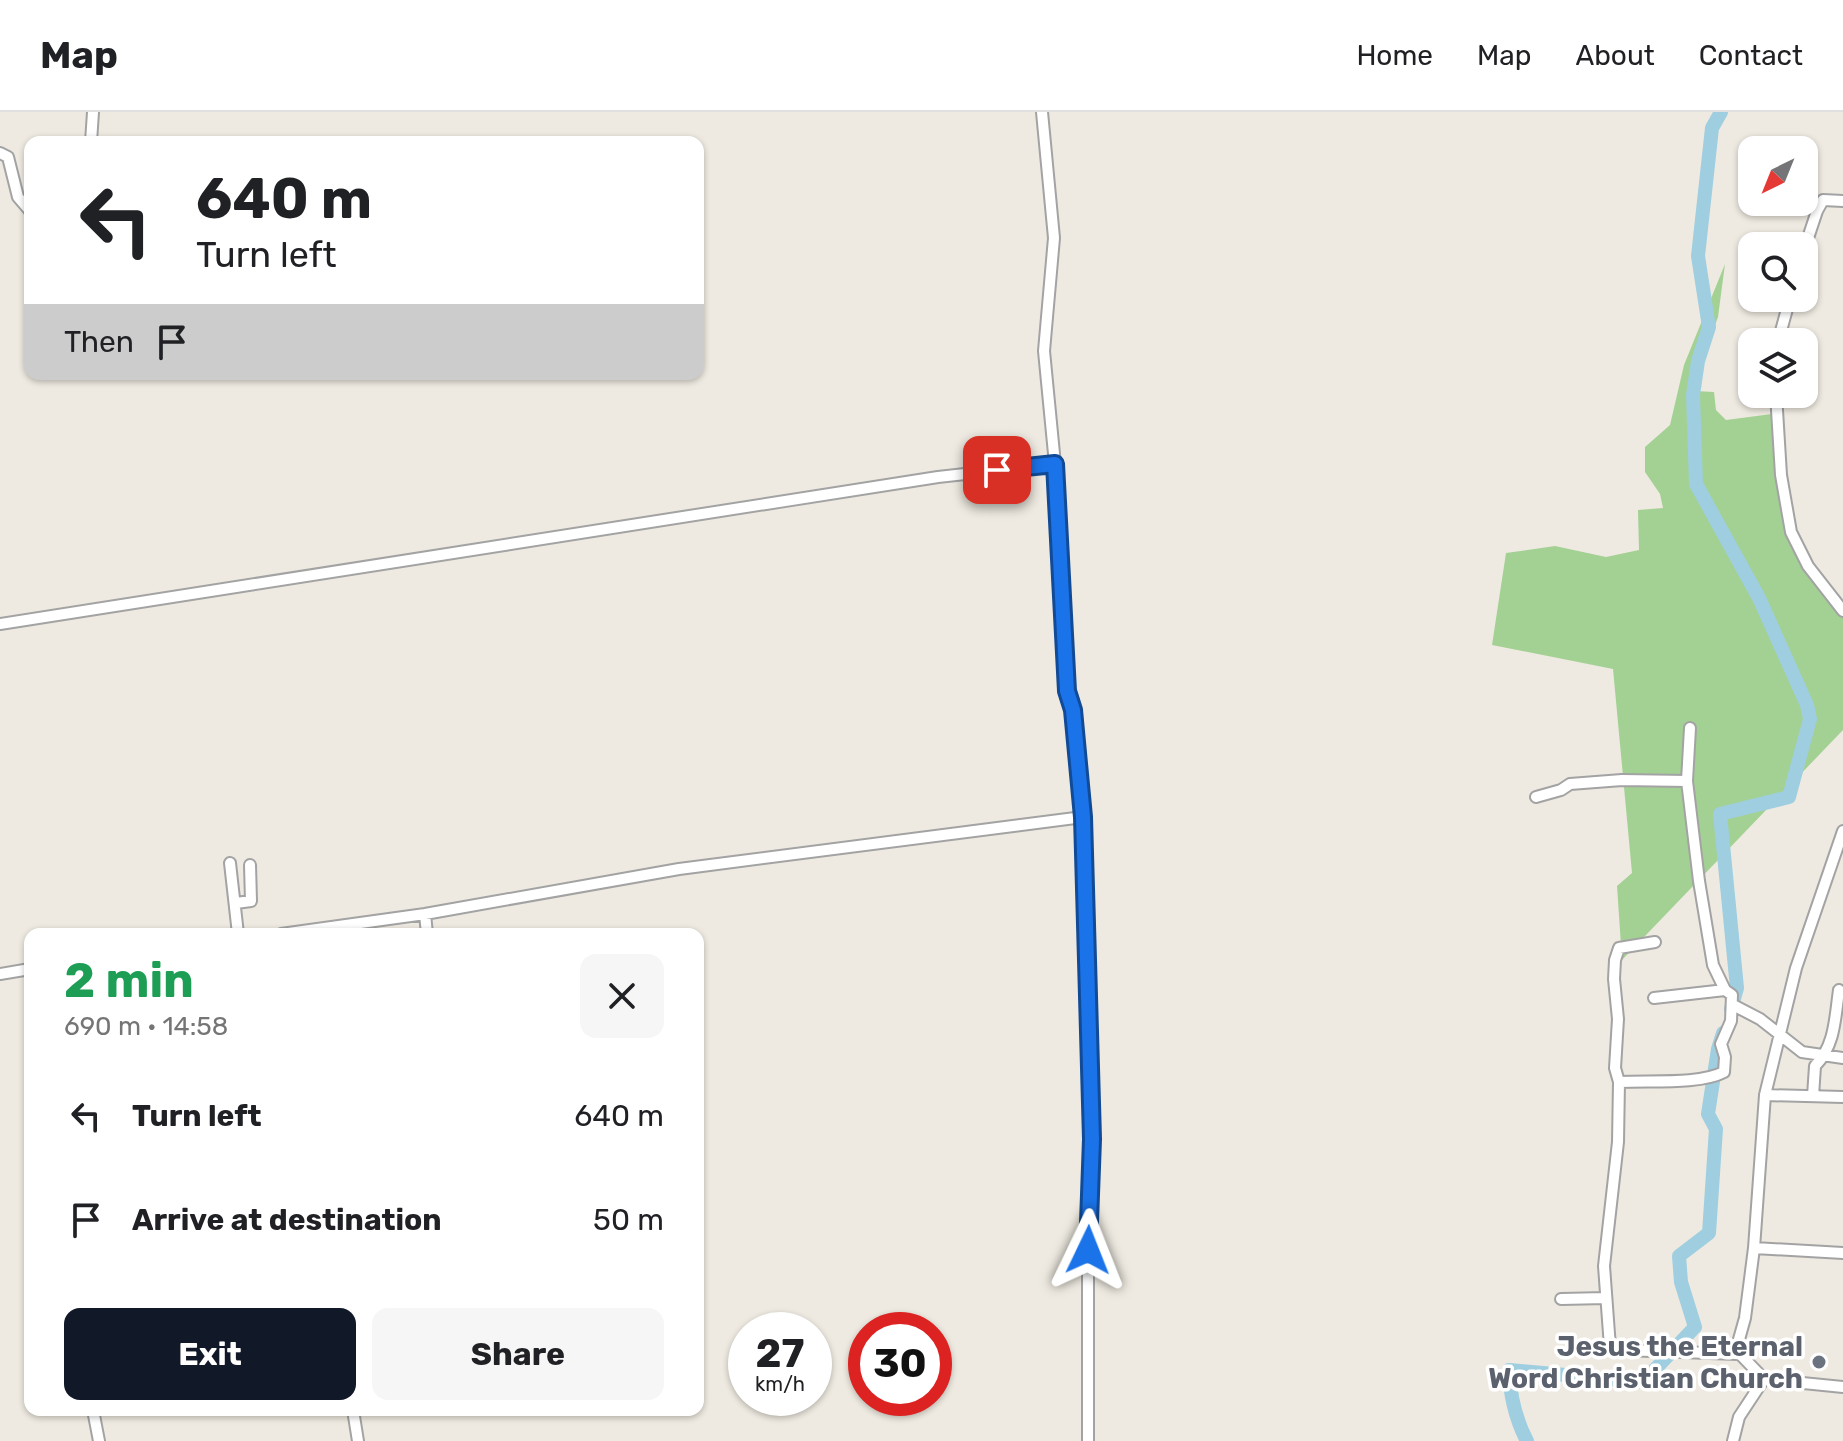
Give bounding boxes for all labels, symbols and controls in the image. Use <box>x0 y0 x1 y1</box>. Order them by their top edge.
text: Map <box>40 32 118 78</box>
text: Home <box>1356 39 1433 72</box>
text: Map <box>1477 39 1531 72</box>
text: About <box>1575 39 1655 72</box>
text: Contact <box>1699 39 1803 72</box>
north arrow <box>1738 136 1818 216</box>
map controls <box>1738 136 1818 408</box>
text: 640 m <box>196 166 372 232</box>
icon: left <box>64 168 168 272</box>
button: search <box>1738 232 1818 312</box>
text: Turn left <box>196 233 337 276</box>
icon: arrive <box>150 320 194 364</box>
text: Then <box>64 324 134 360</box>
button: layers <box>1738 328 1818 408</box>
pin <box>963 436 1031 504</box>
icon: arrive <box>975 448 1019 492</box>
text: 2 min <box>64 952 194 1009</box>
button: close <box>580 954 664 1038</box>
text: 690 m · 14:58 <box>64 1011 228 1042</box>
icon: left <box>64 1094 108 1138</box>
text: Turn left <box>132 1098 262 1134</box>
text: 640 m <box>574 1098 664 1134</box>
icon: arrive <box>64 1198 108 1242</box>
text: Arrive at destination <box>132 1202 442 1238</box>
text: 50 m <box>593 1202 664 1238</box>
position arrow <box>1046 1208 1130 1292</box>
button: Exit <box>64 1308 356 1400</box>
button: Share <box>372 1308 664 1400</box>
speed limit sign: 30 <box>848 1312 952 1416</box>
text: 27 <box>756 1330 804 1377</box>
place label: Jesus the Eternal Word Christian Church <box>1488 1330 1803 1395</box>
marker: Jesus the Eternal Word Christian Church <box>1810 1353 1828 1371</box>
text: km/h <box>755 1372 805 1396</box>

